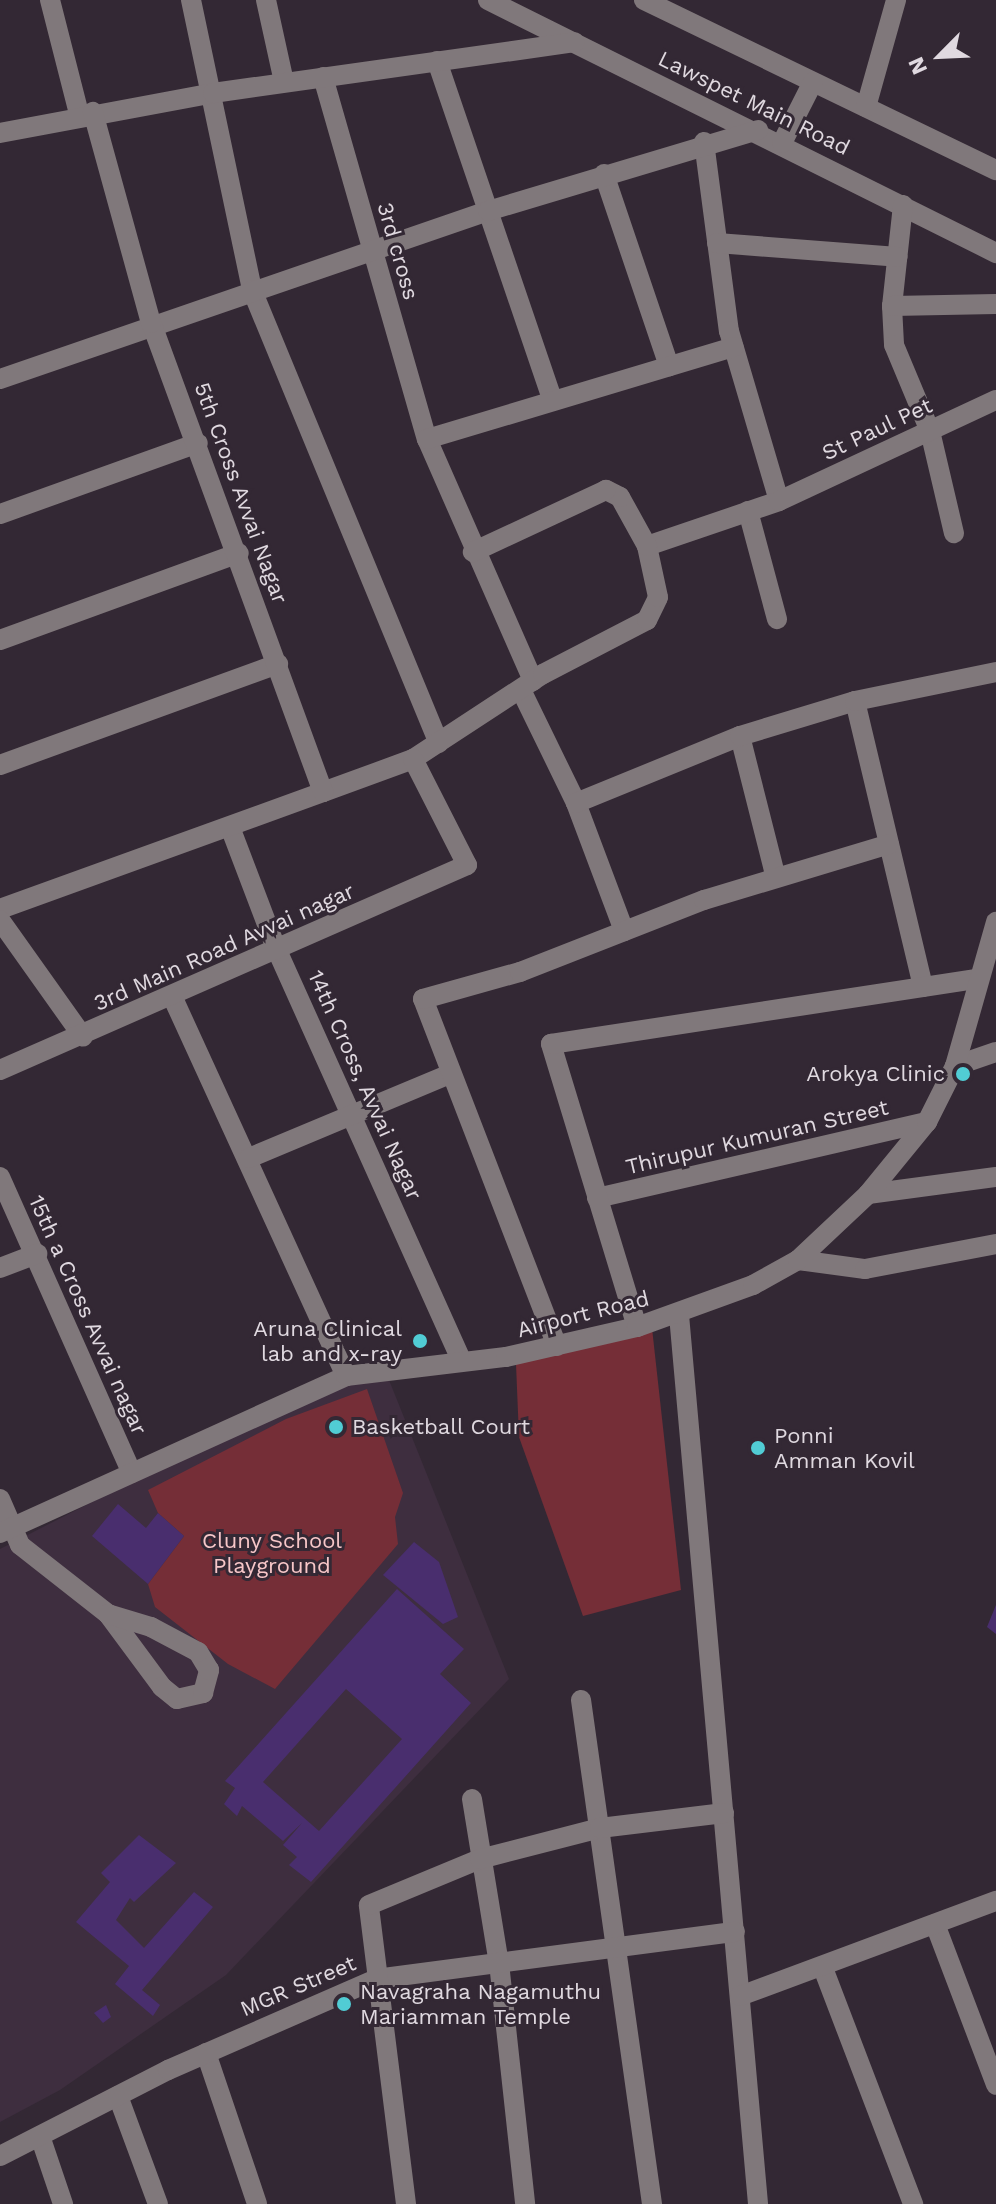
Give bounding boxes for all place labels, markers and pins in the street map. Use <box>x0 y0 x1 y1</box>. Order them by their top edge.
place label: Arokya Clinic <box>806 1061 945 1087</box>
marker: Arokya Clinic <box>952 1063 974 1085</box>
place label: Aruna Clinical lab and x-ray <box>253 1315 402 1366</box>
marker: Aruna Clinical lab and x-ray <box>409 1330 431 1352</box>
place label: Basketball Court <box>352 1414 531 1440</box>
marker: Basketball Court <box>327 1418 345 1436</box>
place label: Ponni Amman Kovil <box>774 1422 915 1474</box>
marker: Ponni Amman Kovil <box>749 1439 767 1457</box>
place label: Navagraha Nagamuthu Mariamman Temple <box>360 1978 602 2030</box>
marker: Navagraha Nagamuthu Mariamman Temple <box>335 1995 353 2013</box>

